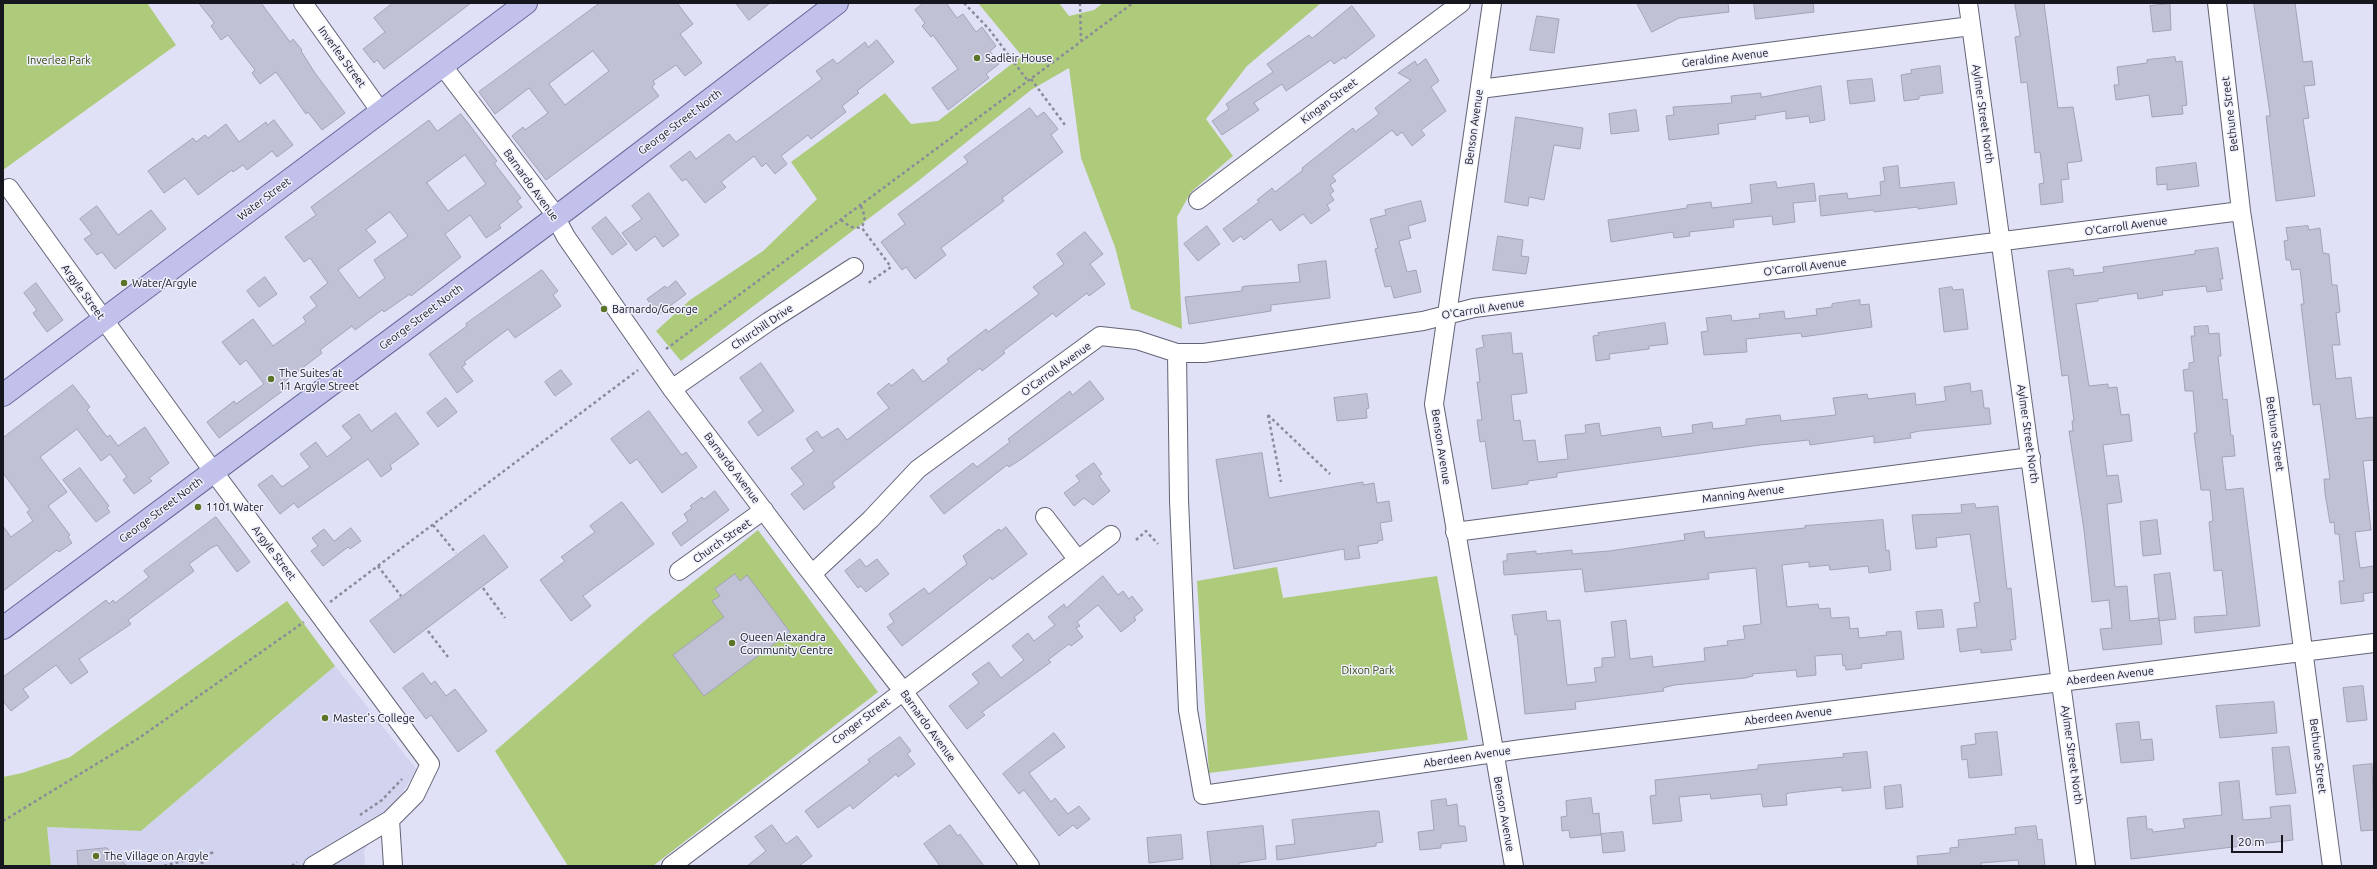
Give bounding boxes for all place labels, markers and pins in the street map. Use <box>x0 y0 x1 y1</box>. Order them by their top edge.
place label: Sadleir House <box>985 51 1052 65</box>
marker: Sadleir House <box>972 53 982 63</box>
place label: Water/Argyle <box>132 276 197 290</box>
marker: Water/Argyle <box>119 278 129 288</box>
place label: Barnardo/George <box>612 302 698 316</box>
marker: Barnardo/George <box>599 304 609 314</box>
place label: The Suites at 11 Argyle Street <box>279 366 359 392</box>
marker: The Suites at 11 Argyle Street <box>266 374 276 384</box>
place label: 1101 Water <box>206 500 263 514</box>
marker: 1101 Water <box>193 502 203 512</box>
place label: Queen Alexandra Community Centre <box>740 630 833 656</box>
marker: Queen Alexandra Community Centre <box>727 638 737 648</box>
place label: Master's College <box>333 711 415 725</box>
marker: Master's College <box>320 713 330 723</box>
place label: The Village on Argyle <box>104 849 208 863</box>
marker: The Village on Argyle <box>91 851 101 861</box>

